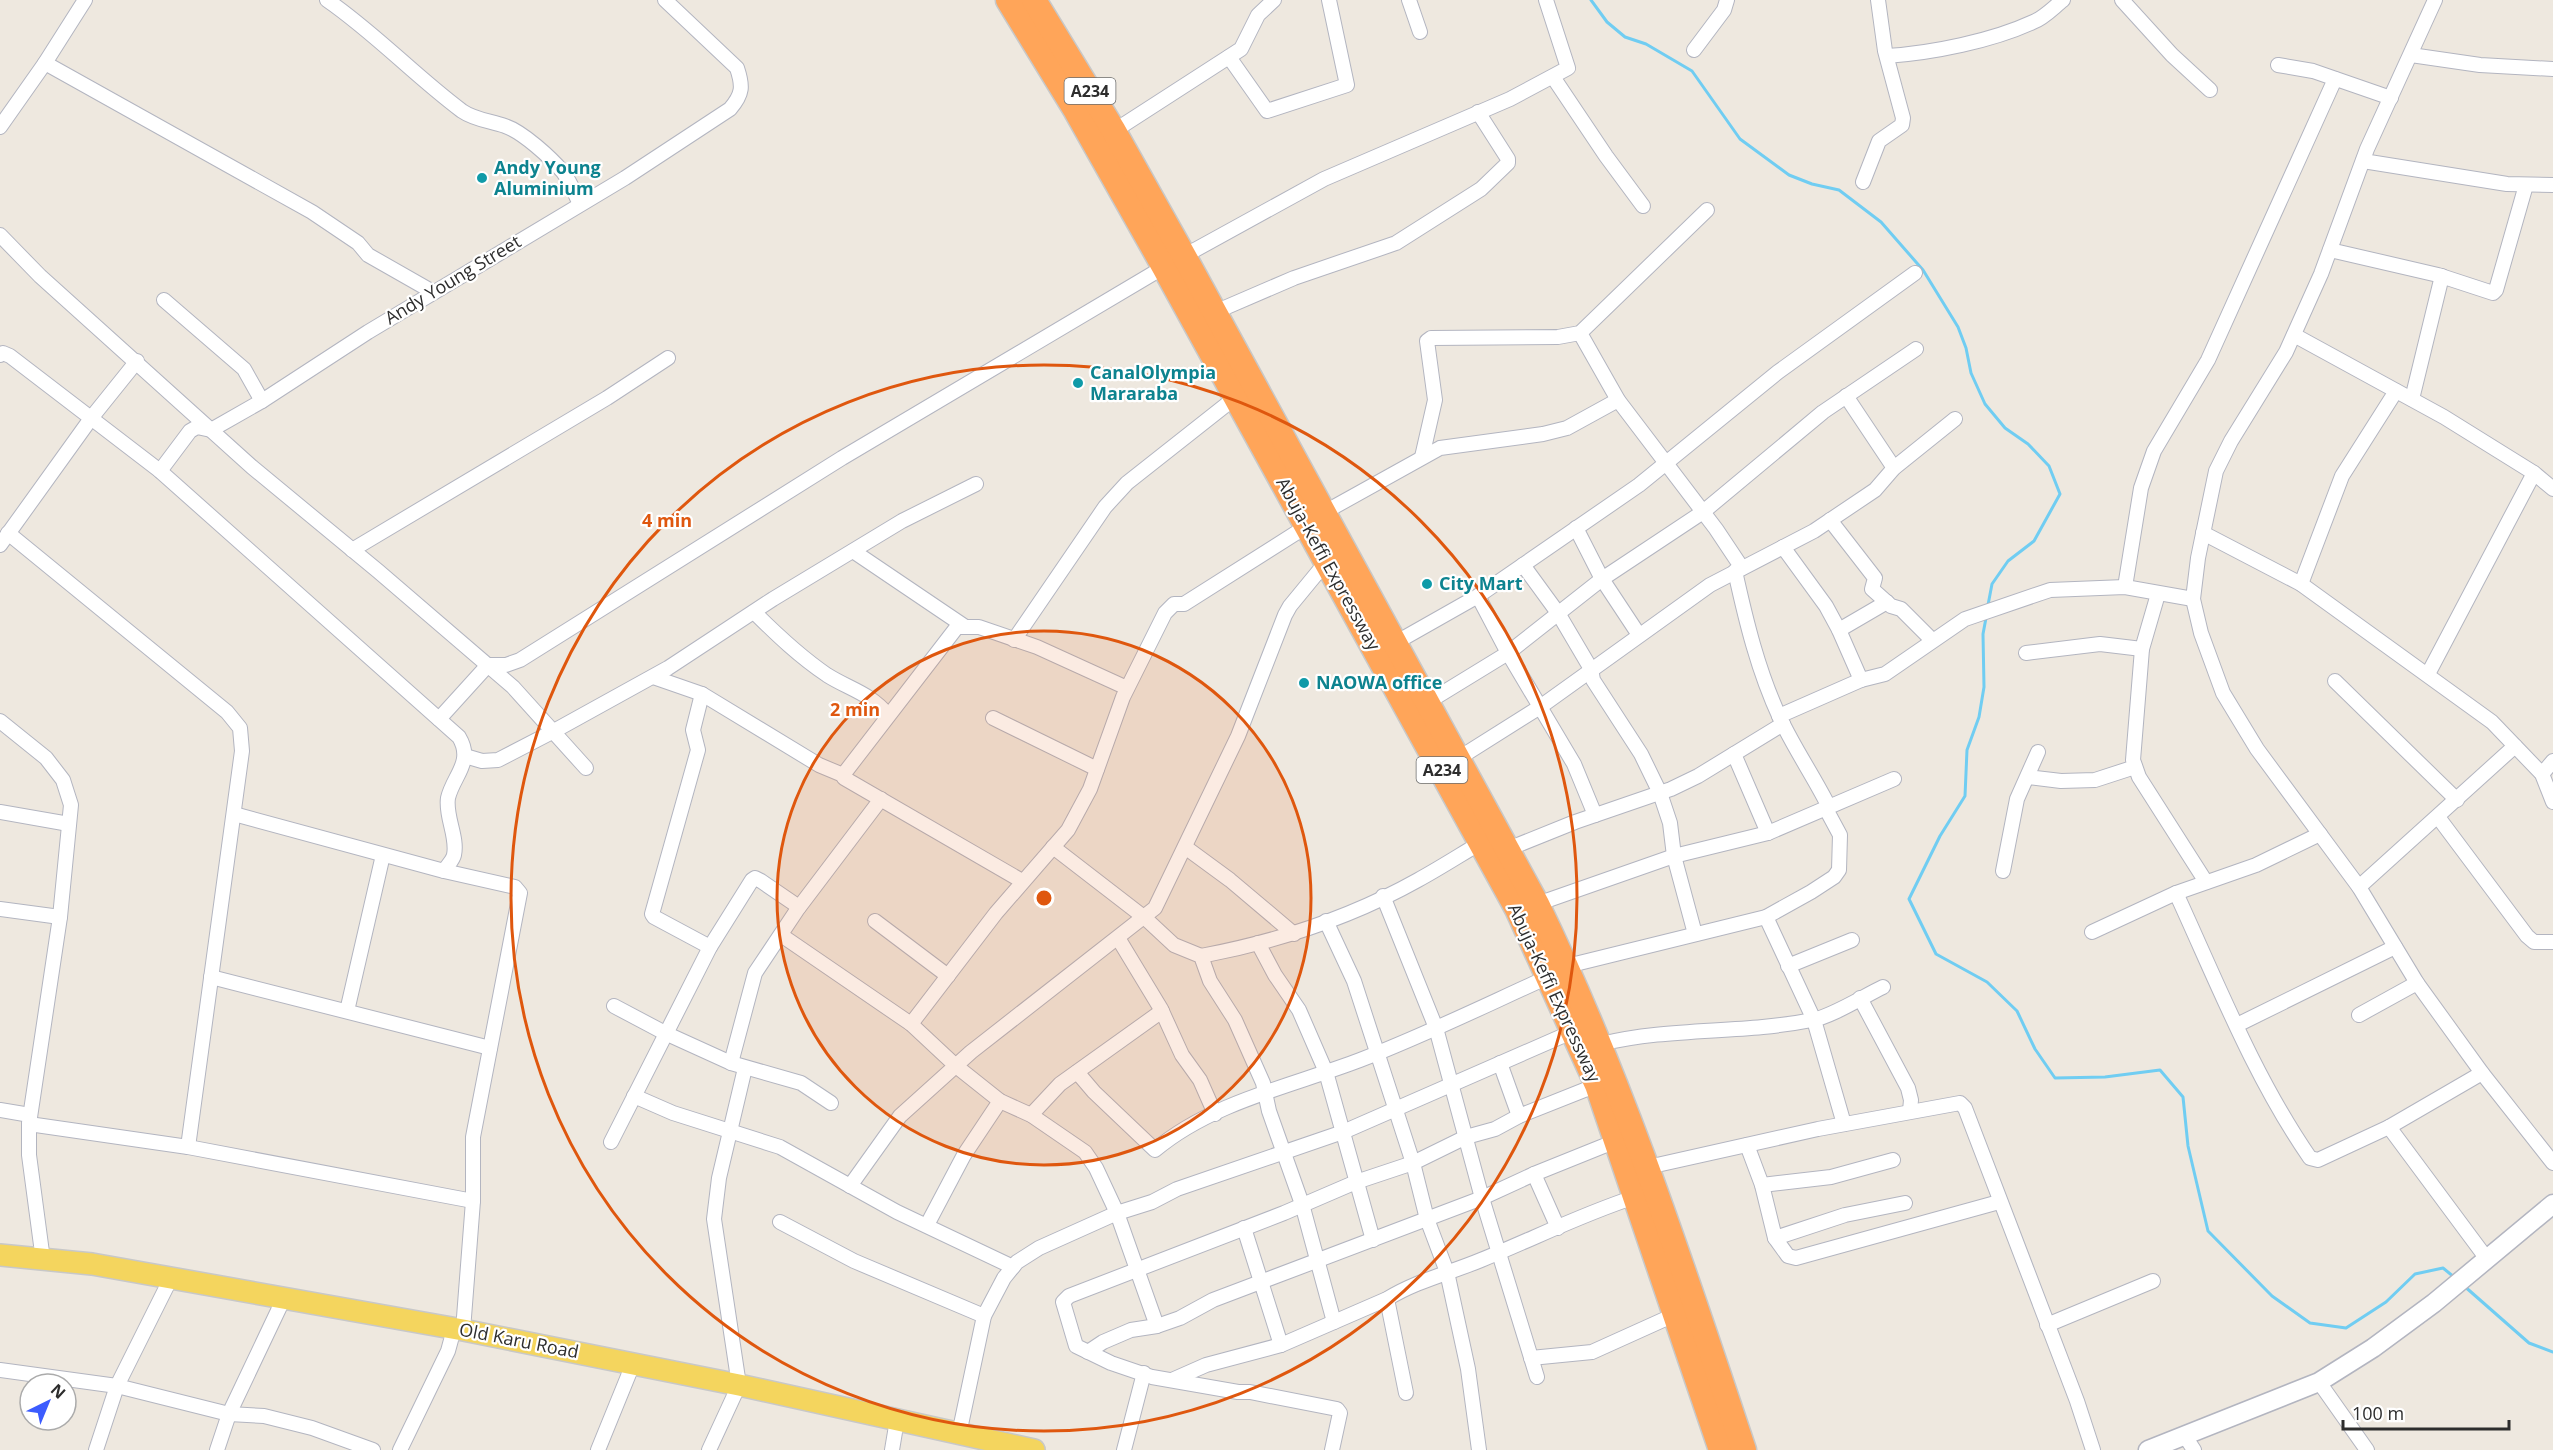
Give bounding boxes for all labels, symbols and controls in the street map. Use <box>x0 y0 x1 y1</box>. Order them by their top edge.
road number: A234 <box>1064 78 1116 104</box>
place label: Andy Young Aluminium <box>494 155 601 200</box>
marker: Andy Young Aluminium <box>475 171 489 185</box>
street label: Andy Young Street <box>380 229 525 329</box>
place label: CanalOlympia Mararaba <box>1090 360 1216 405</box>
marker: CanalOlympia Mararaba <box>1071 376 1085 390</box>
street label: Abuja-Keffi Expressway <box>1271 473 1387 655</box>
text: 4 min <box>642 508 692 532</box>
place label: City Mart <box>1439 571 1523 595</box>
marker: City Mart <box>1420 577 1434 591</box>
place label: NAOWA office <box>1316 670 1442 694</box>
marker: NAOWA office <box>1297 676 1311 690</box>
text: 2 min <box>830 697 880 721</box>
road number: A234 <box>1416 757 1468 783</box>
centre of rings <box>1034 888 1054 908</box>
street label: Abuja-Keffi Expressway <box>1503 899 1607 1087</box>
street label: Old Karu Road <box>457 1317 581 1363</box>
north arrow <box>18 1372 78 1432</box>
text: N <box>46 1379 70 1404</box>
scale bar <box>2343 1393 2510 1431</box>
text: 100 m <box>2352 1401 2404 1425</box>

